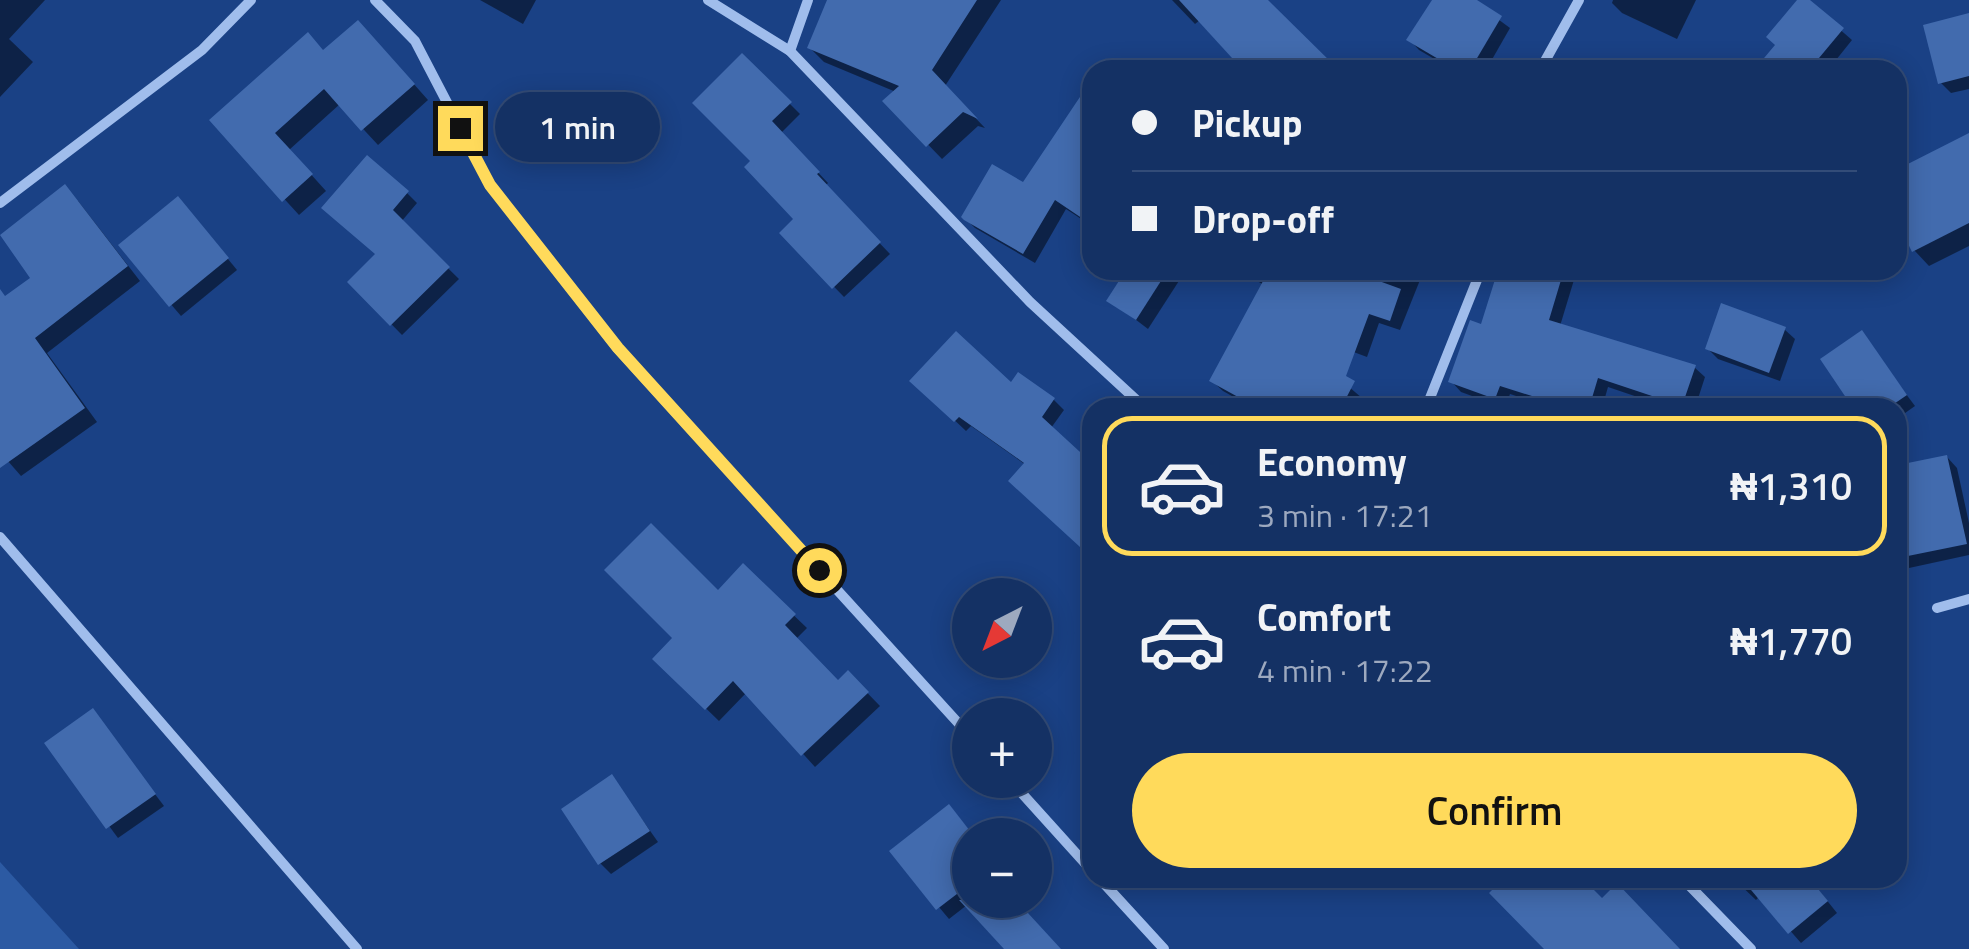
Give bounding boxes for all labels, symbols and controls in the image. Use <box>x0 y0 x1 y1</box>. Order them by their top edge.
callout: 1 min <box>495 93 660 163</box>
text: Pickup <box>1192 94 1302 152</box>
text: 1 min <box>539 103 616 151</box>
route end <box>438 106 483 151</box>
text: Drop-off <box>1192 190 1334 248</box>
text: Economy <box>1257 433 1407 491</box>
icon: car <box>1137 441 1227 531</box>
text: ₦1,310 <box>1730 457 1852 515</box>
text: 3 min · 17:21 <box>1257 491 1433 539</box>
route start <box>797 548 842 593</box>
north arrow <box>952 578 1052 678</box>
map controls <box>952 578 1052 918</box>
text: Comfort <box>1257 588 1391 646</box>
icon: car <box>1137 596 1227 686</box>
text: ₦1,770 <box>1730 612 1852 670</box>
text: 4 min · 17:22 <box>1257 646 1433 694</box>
button: + <box>952 698 1052 798</box>
button: Confirm <box>1132 753 1857 868</box>
button: − <box>952 818 1052 918</box>

